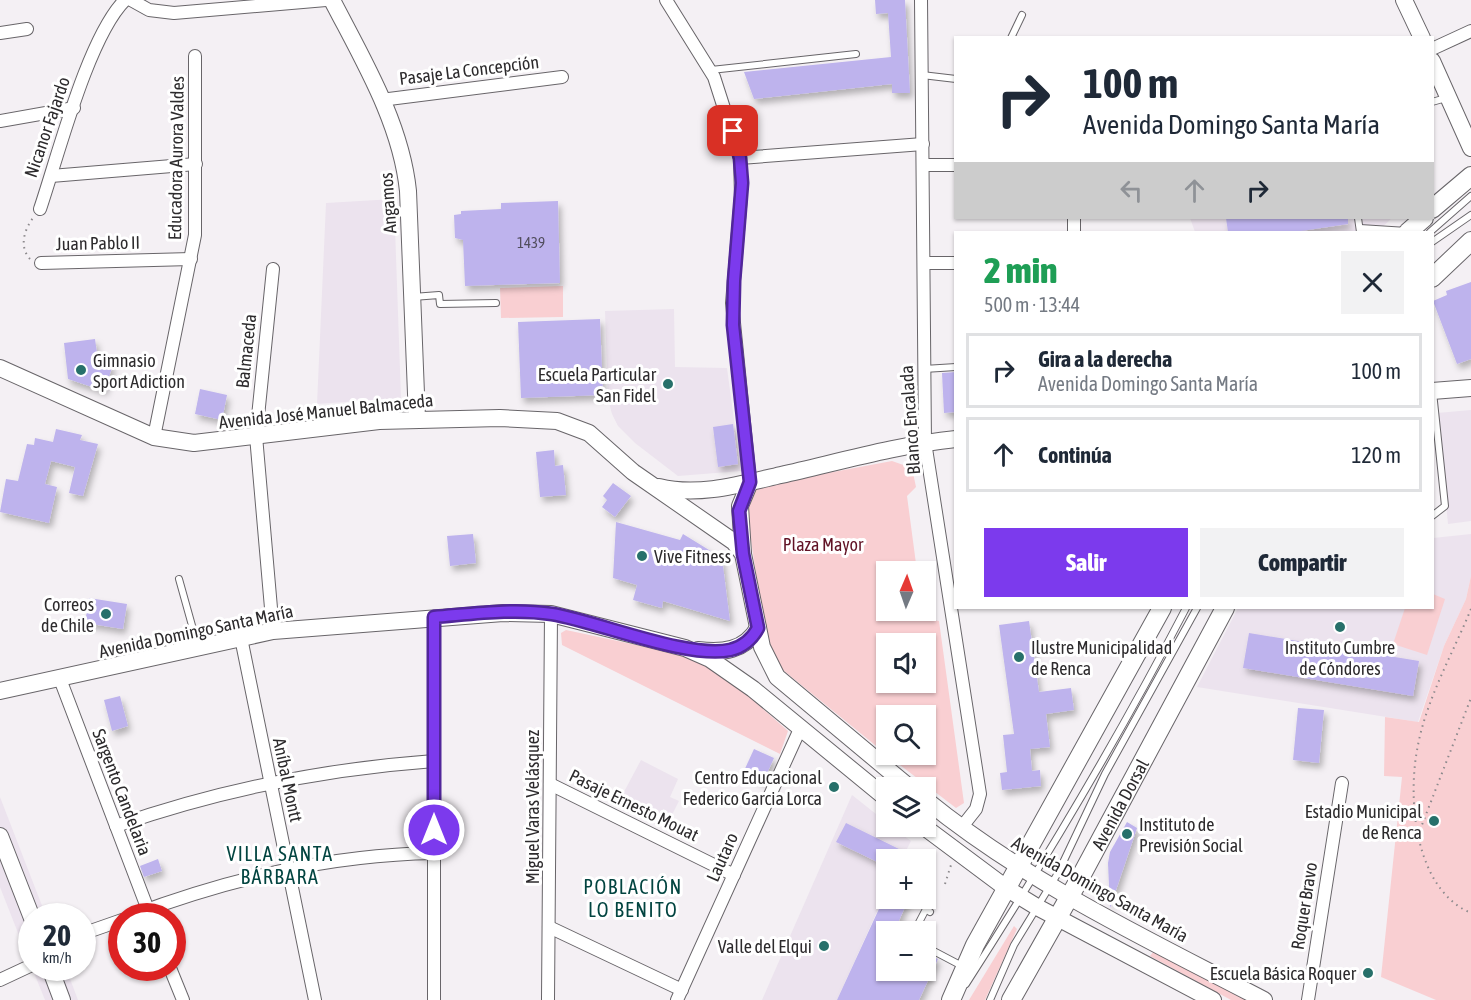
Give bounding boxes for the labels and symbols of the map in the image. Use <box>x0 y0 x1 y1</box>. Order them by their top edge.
street label: Pasaje La Concepción <box>398 51 540 89</box>
street label: Nicanor Fajardo <box>20 74 74 180</box>
street label: Educadora Aurora Valdes <box>164 76 188 240</box>
pin <box>707 105 758 156</box>
street label: Angamos <box>375 172 401 234</box>
street label: Juan Pablo II <box>56 232 140 254</box>
house number: 1439 <box>517 234 545 251</box>
street label: Balmaceda <box>232 313 260 389</box>
place label: Gimnasio Sport Adiction <box>93 350 185 392</box>
marker: Gimnasio Sport Adiction <box>74 363 88 377</box>
place label: Escuela Particular San Fidel <box>538 364 657 406</box>
street label: Blanco Encalada <box>896 365 924 475</box>
marker: Escuela Particular San Fidel <box>661 377 675 391</box>
street label: Avenida José Manuel Balmaceda <box>218 389 434 433</box>
park label: Plaza Mayor <box>783 534 864 555</box>
place label: Vive Fitness <box>654 546 731 567</box>
marker: Vive Fitness <box>635 549 649 563</box>
north arrow <box>876 561 936 621</box>
place label: Correos de Chile <box>41 594 94 636</box>
street label: Avenida Domingo Santa María <box>97 600 295 662</box>
marker: Correos de Chile <box>99 607 113 621</box>
marker: Instituto Cumbre de Cóndores <box>1333 620 1347 634</box>
place label: Ilustre Municipalidad de Renca <box>1031 637 1172 679</box>
place label: Instituto Cumbre de Cóndores <box>1285 637 1395 679</box>
marker: Ilustre Municipalidad de Renca <box>1012 650 1026 664</box>
street label: Sargento Candelaria <box>88 726 156 858</box>
street label: Miguel Varas Velásquez <box>522 729 543 884</box>
street label: Aníbal Montt <box>269 736 307 824</box>
street label: Avenida Dorsal <box>1087 755 1153 853</box>
street label: Pasaje Ernesto Mouat <box>566 765 702 845</box>
place label: Centro Educacional Federico Garcia Lorca <box>683 767 822 809</box>
marker: Centro Educacional Federico Garcia Lorca <box>827 780 841 794</box>
position arrow <box>402 798 466 862</box>
place label: Estadio Municipal de Renca <box>1305 801 1422 843</box>
place label: Instituto de Previsión Social <box>1139 814 1243 856</box>
marker: Estadio Municipal de Renca <box>1427 814 1441 828</box>
marker: Instituto de Previsión Social <box>1120 827 1134 841</box>
street label: Lautaro <box>702 829 742 885</box>
street label: Avenida Domingo Santa María <box>1008 832 1192 946</box>
district label: VILLA SANTA BÁRBARA <box>226 842 334 888</box>
street label: Roquer Bravo <box>1287 861 1321 951</box>
district label: POBLACIÓN LO BENITO <box>583 875 683 921</box>
speed limit sign: 30 <box>108 903 186 981</box>
place label: Valle del Elqui <box>718 936 812 957</box>
marker: Valle del Elqui <box>817 939 831 953</box>
place label: Escuela Básica Roquer <box>1210 963 1357 984</box>
marker: Escuela Básica Roquer <box>1361 966 1375 980</box>

